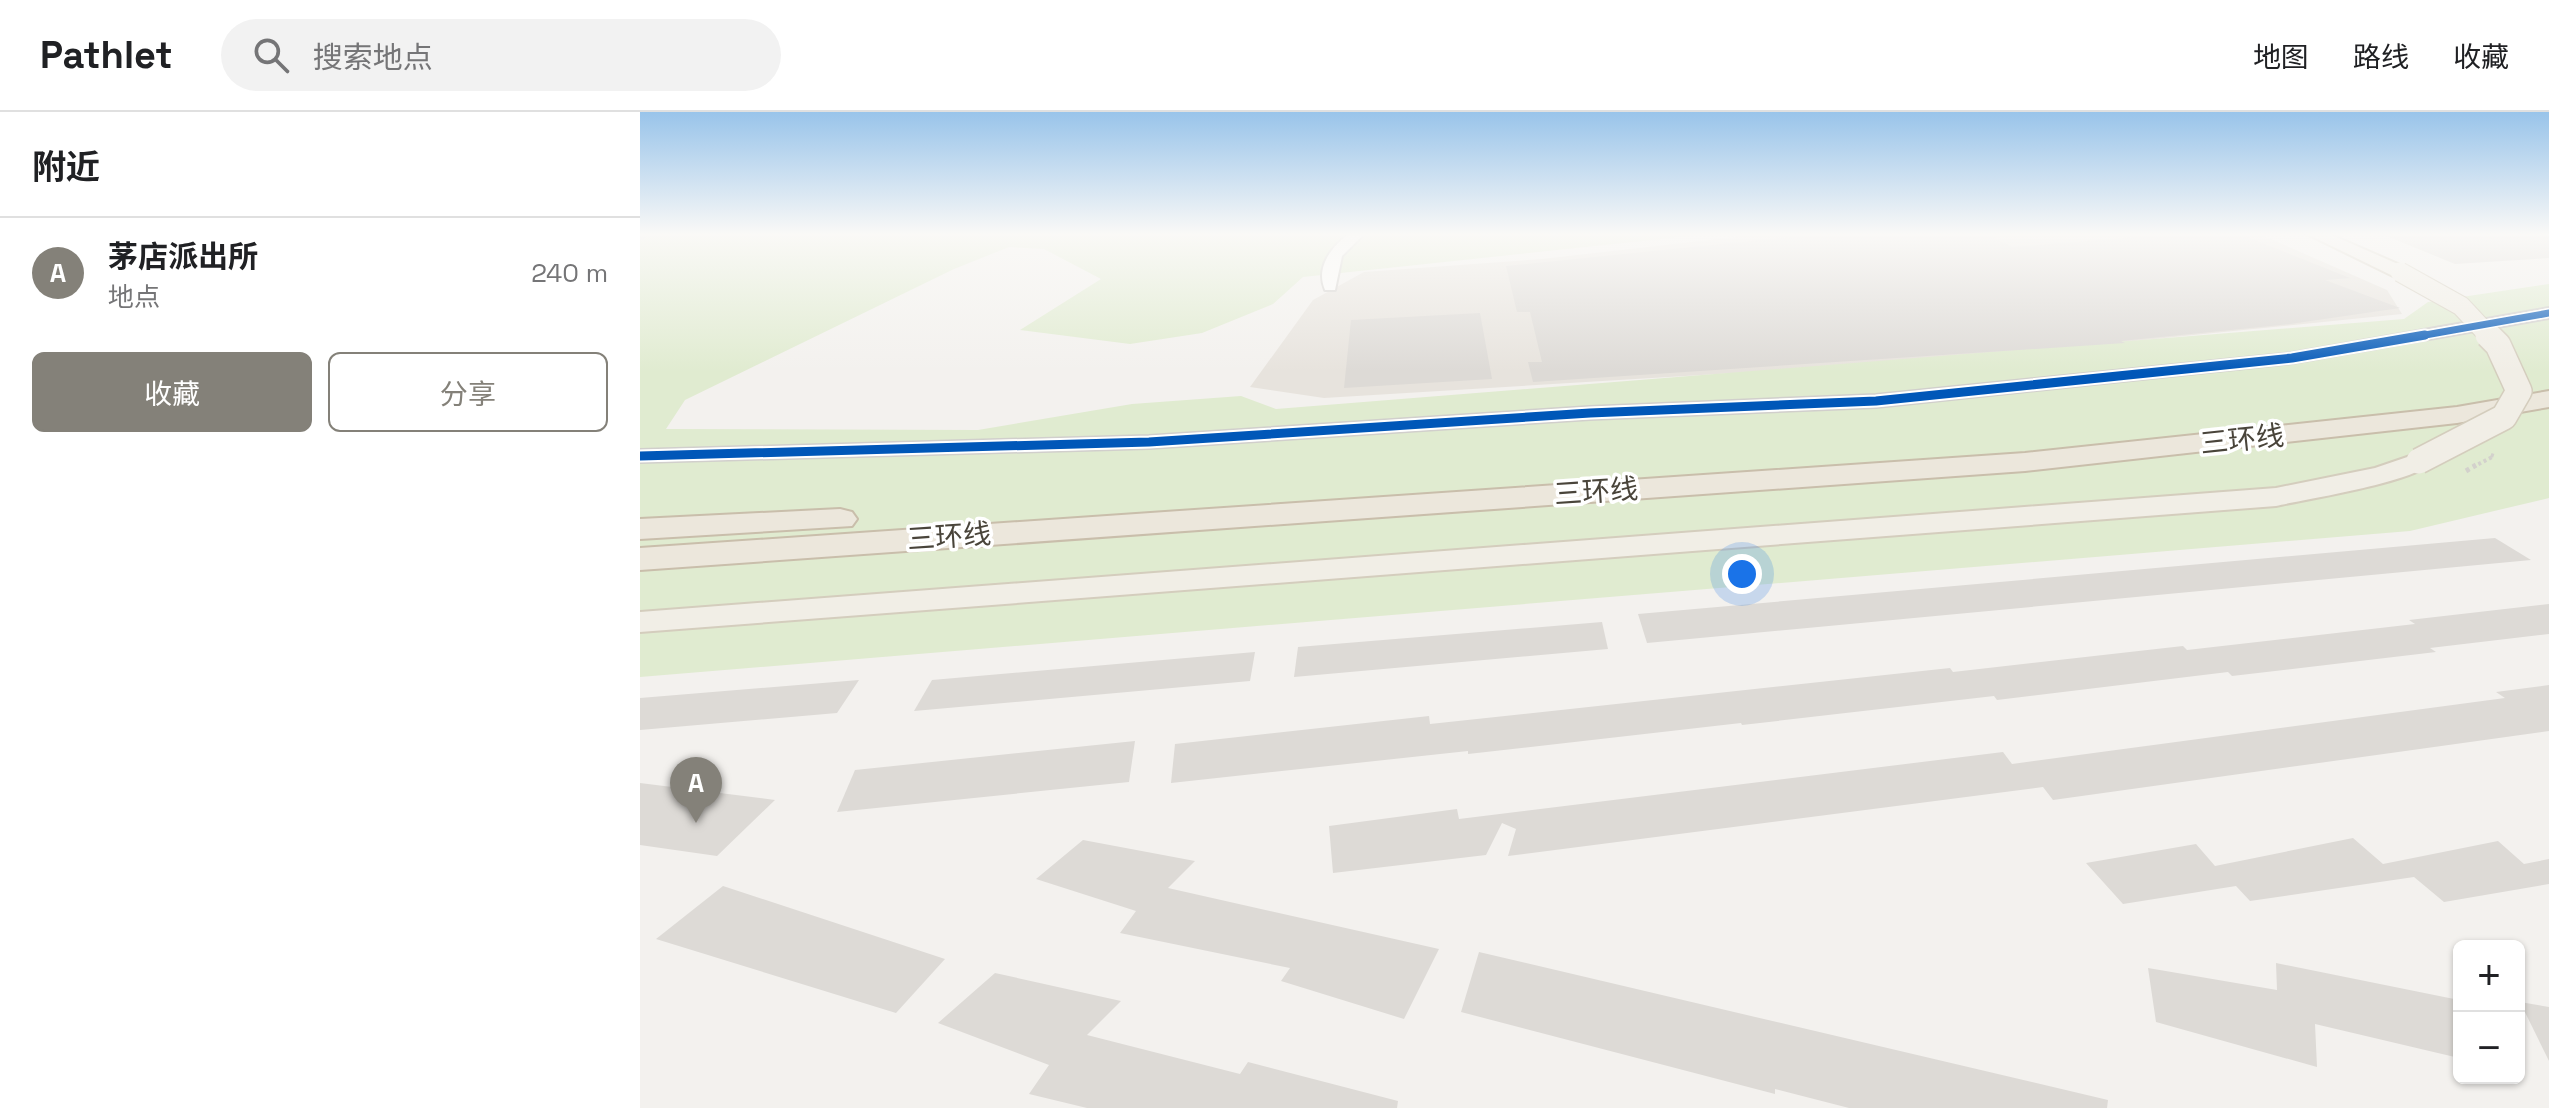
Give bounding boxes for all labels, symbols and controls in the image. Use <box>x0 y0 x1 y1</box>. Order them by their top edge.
search box <box>221 19 781 91</box>
text: Pathlet <box>40 31 173 79</box>
icon: search <box>249 33 293 77</box>
text: 搜索地点 <box>313 38 433 77</box>
text: 地图 <box>2253 39 2309 75</box>
text: 路线 <box>2353 39 2409 75</box>
text: 收藏 <box>2453 39 2509 75</box>
text: 附近 <box>32 146 100 189</box>
text: 茅店派出所 <box>108 237 258 276</box>
text: A <box>50 256 66 290</box>
text: 240 m <box>531 256 608 290</box>
text: 地点 <box>108 280 160 314</box>
button: 收藏 <box>32 352 312 432</box>
button: 分享 <box>328 352 608 432</box>
street label: 三环线 <box>2198 417 2286 461</box>
street label: 三环线 <box>1553 470 1639 512</box>
street label: 三环线 <box>906 515 992 557</box>
your location <box>1722 554 1762 594</box>
pin: A <box>670 757 722 823</box>
map controls <box>2453 940 2525 1084</box>
button: + <box>2453 940 2525 1012</box>
button: − <box>2453 1012 2525 1084</box>

